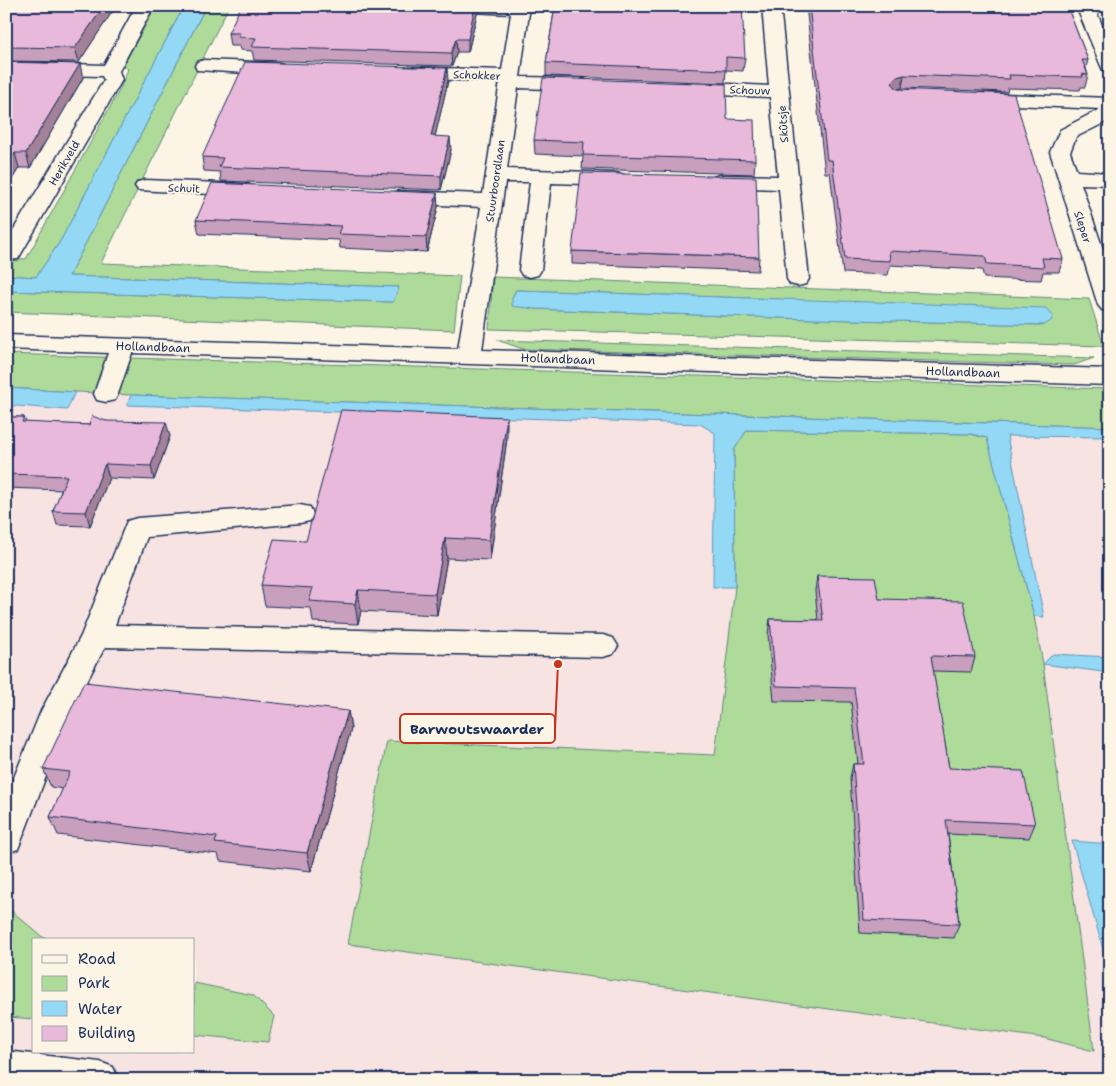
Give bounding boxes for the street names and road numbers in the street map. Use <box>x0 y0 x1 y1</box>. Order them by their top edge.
street label: Schokker <box>453 67 501 84</box>
street label: Schouw <box>729 82 771 99</box>
street label: Skûtsje <box>775 105 792 143</box>
street label: Herikveld <box>45 138 83 189</box>
street label: Stuurboordlaan <box>482 139 509 223</box>
street label: Schuit <box>168 180 200 197</box>
street label: Sleper <box>1070 209 1095 245</box>
street label: Hollandbaan <box>115 338 191 356</box>
street label: Hollandbaan <box>520 350 596 368</box>
street label: Hollandbaan <box>925 363 1001 381</box>

